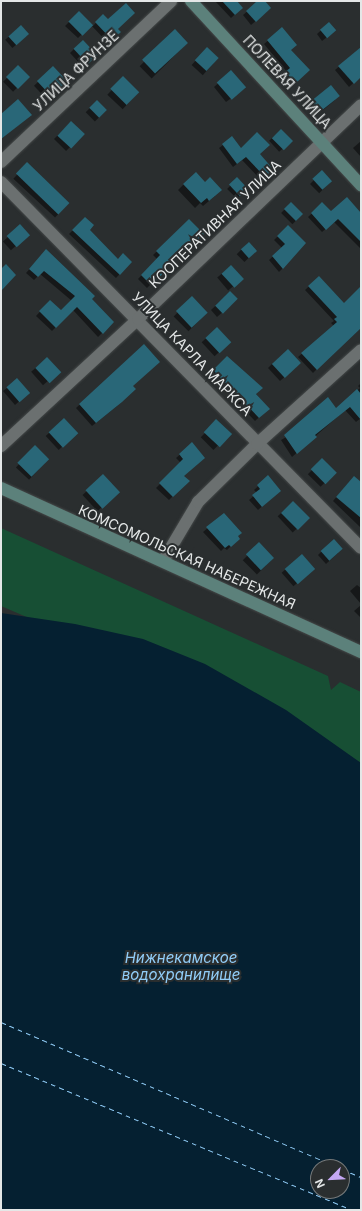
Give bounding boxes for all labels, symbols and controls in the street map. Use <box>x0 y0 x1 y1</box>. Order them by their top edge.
street label: УЛИЦА ФРУНЗЕ <box>30 27 122 115</box>
street label: ПОЛЕВАЯ УЛИЦА <box>239 32 335 132</box>
street label: КООПЕРАТИВНАЯ УЛИЦА <box>146 157 284 291</box>
street label: УЛИЦА КАРЛА МАРКСА <box>129 289 255 419</box>
street label: КОМСОМОЛЬСКАЯ НАБЕРЕЖНАЯ <box>76 501 298 613</box>
water label: Нижнекамское водохранилище <box>122 948 240 983</box>
north arrow <box>310 1159 350 1199</box>
text: N <box>312 1177 328 1190</box>

